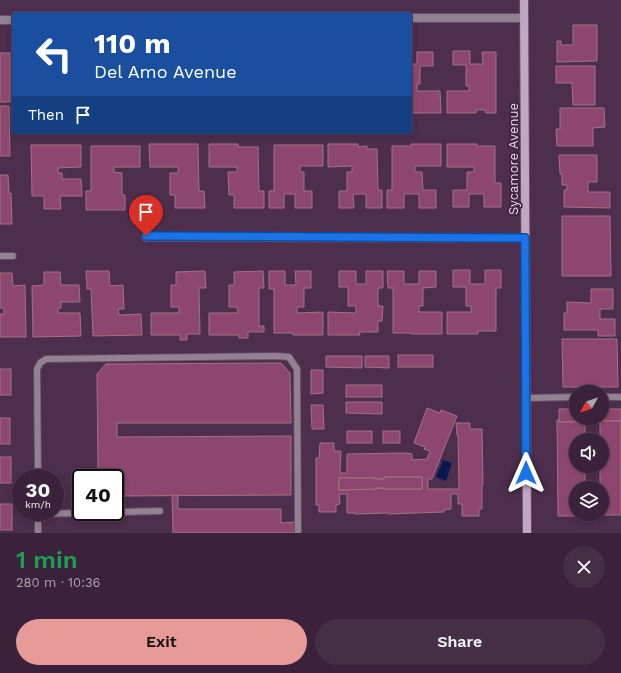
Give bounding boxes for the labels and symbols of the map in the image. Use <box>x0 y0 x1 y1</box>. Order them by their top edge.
street label: Sycamore Avenue <box>506 103 521 215</box>
pin <box>129 195 163 236</box>
north arrow <box>569 385 609 425</box>
position arrow <box>505 452 547 494</box>
speed limit sign: 40 <box>72 469 124 521</box>

